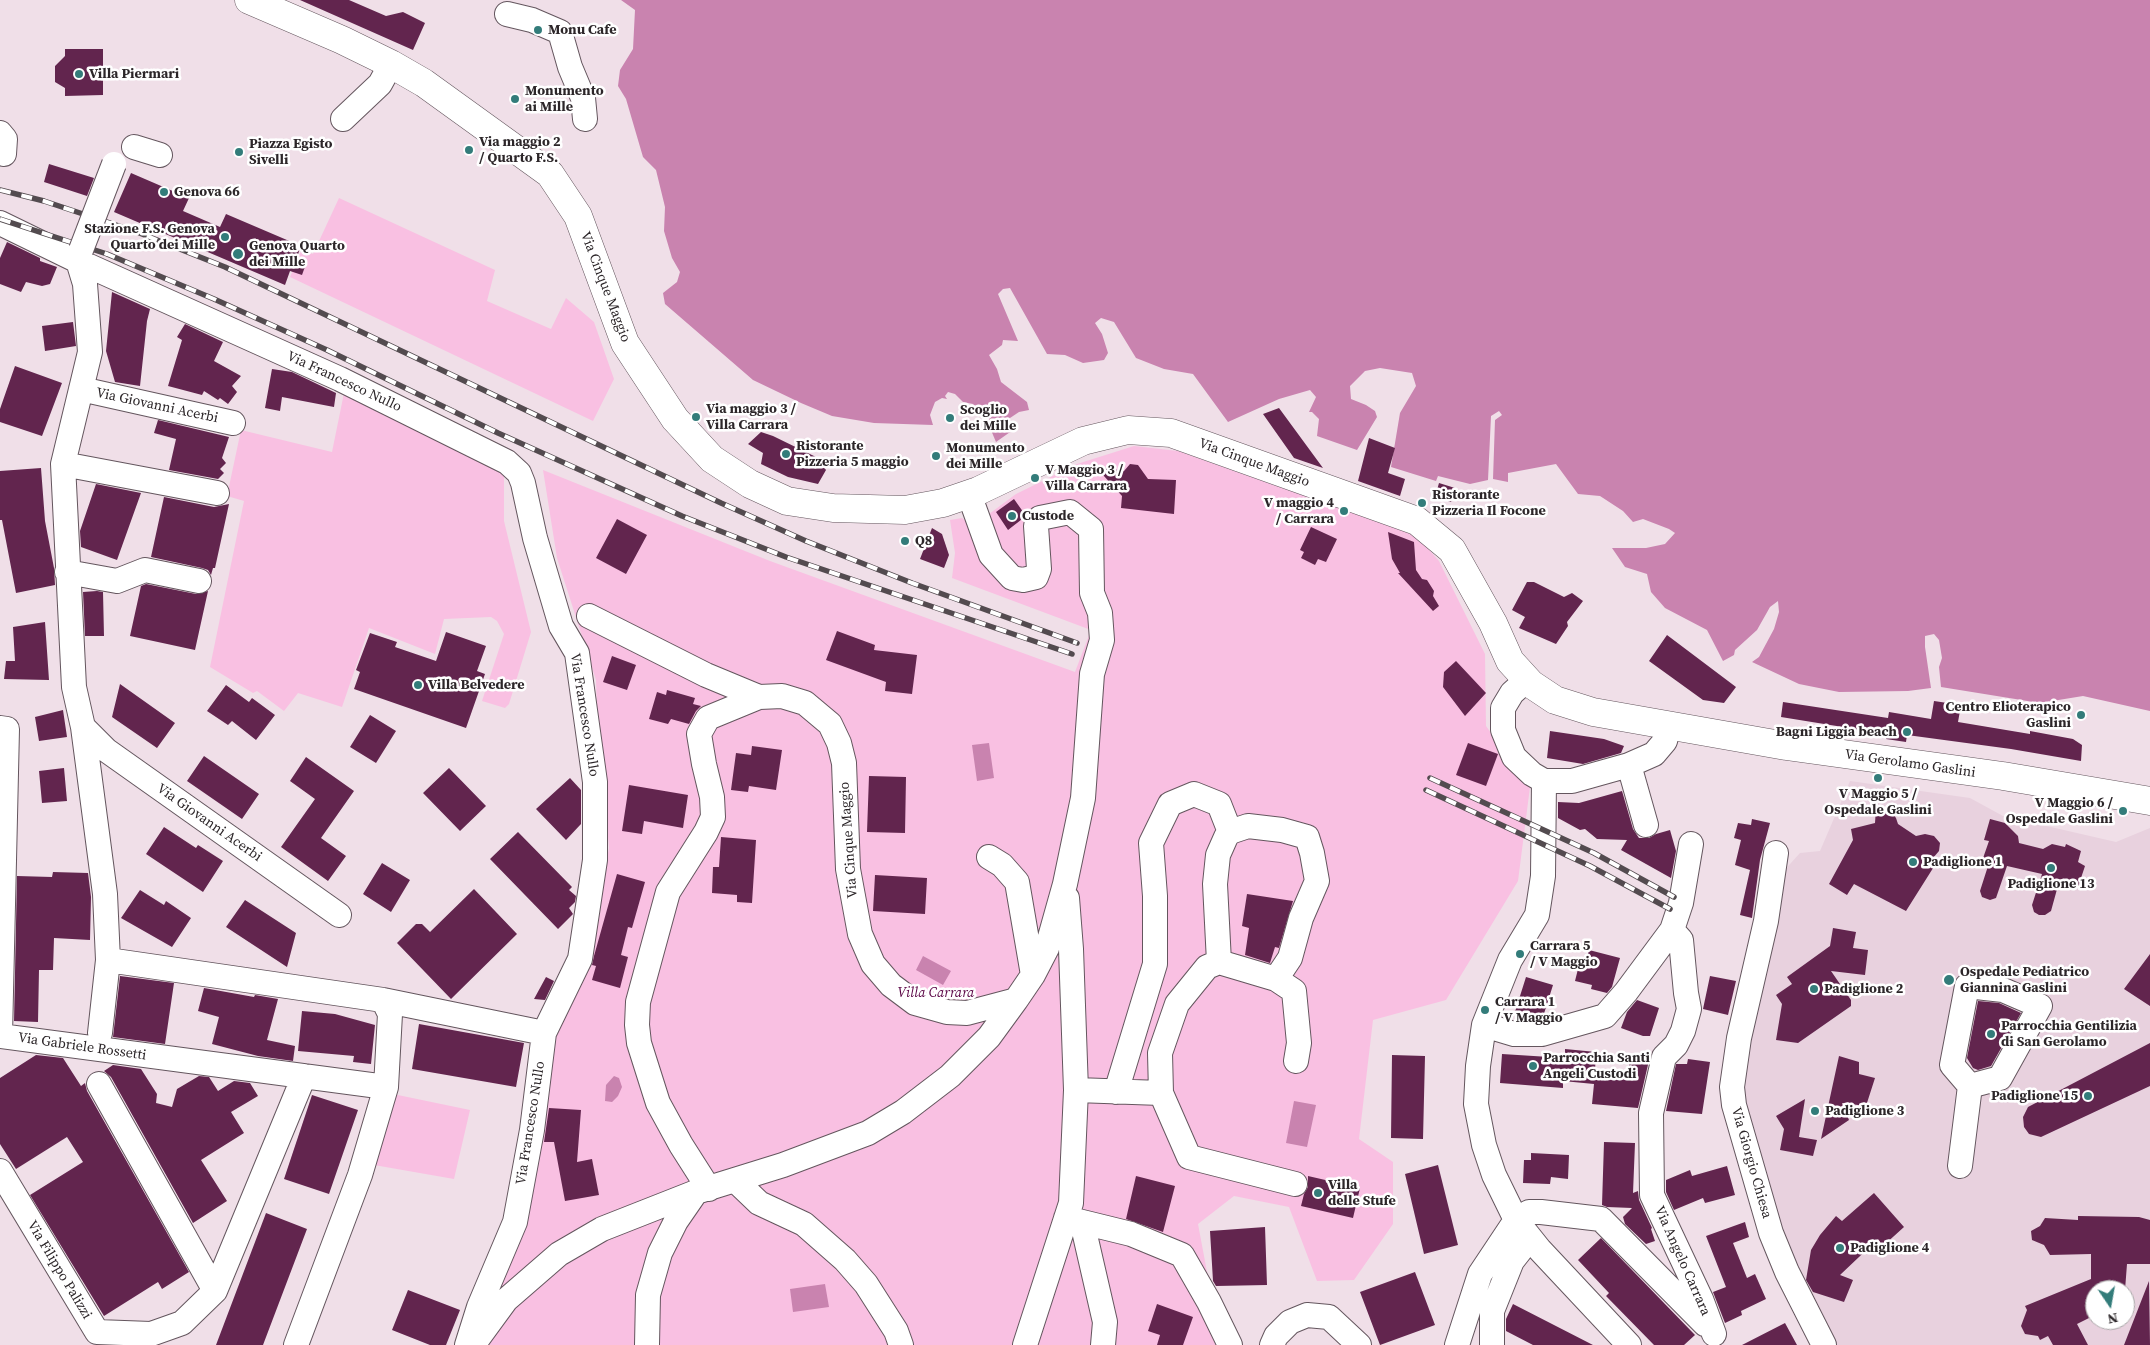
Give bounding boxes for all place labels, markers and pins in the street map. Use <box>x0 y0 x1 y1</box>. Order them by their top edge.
place label: Monu Cafe <box>548 22 616 38</box>
marker: Monu Cafe <box>532 24 544 36</box>
place label: Villa Piermari <box>89 66 179 82</box>
marker: Villa Piermari <box>73 68 85 80</box>
place label: Monumento ai Mille <box>525 83 604 115</box>
marker: Monumento ai Mille <box>509 93 521 105</box>
place label: Via maggio 2 / Quarto F.S. <box>479 134 561 166</box>
place label: Piazza Egisto Sivelli <box>249 136 332 168</box>
marker: Via maggio 2 / Quarto F.S. <box>463 144 475 156</box>
marker: Piazza Egisto Sivelli <box>233 146 245 158</box>
place label: Genova 66 <box>174 184 240 200</box>
marker: Genova 66 <box>158 186 170 198</box>
place label: Stazione F.S. Genova Quarto dei Mille <box>84 221 215 253</box>
marker: Stazione F.S. Genova Quarto dei Mille <box>219 231 231 243</box>
place label: Genova Quarto dei Mille <box>249 238 345 270</box>
marker: Genova Quarto dei Mille <box>231 247 245 261</box>
place label: Via maggio 3 / Villa Carrara <box>706 401 796 434</box>
place label: Scoglio dei Mille <box>960 402 1016 434</box>
marker: Via maggio 3 / Villa Carrara <box>690 411 702 423</box>
marker: Scoglio dei Mille <box>944 412 956 424</box>
place label: Ristorante Pizzeria 5 maggio <box>796 438 909 471</box>
place label: Monumento dei Mille <box>946 440 1025 472</box>
marker: Ristorante Pizzeria 5 maggio <box>780 448 792 460</box>
marker: Monumento dei Mille <box>930 450 942 462</box>
place label: V Maggio 3 / Villa Carrara <box>1045 462 1127 494</box>
marker: V Maggio 3 / Villa Carrara <box>1029 472 1041 484</box>
place label: Ristorante Pizzeria Il Focone <box>1432 487 1546 520</box>
place label: V maggio 4 / Carrara <box>1264 495 1334 528</box>
marker: Ristorante Pizzeria Il Focone <box>1416 497 1428 509</box>
marker: V maggio 4 / Carrara <box>1338 505 1350 517</box>
place label: Custode <box>1022 508 1074 524</box>
marker: Custode <box>1006 510 1018 522</box>
place label: Q8 <box>915 533 932 549</box>
marker: Q8 <box>899 535 911 547</box>
place label: Villa Belvedere <box>428 677 525 693</box>
marker: Villa Belvedere <box>412 679 424 691</box>
place label: Centro Elioterapico Gaslini <box>1946 699 2071 732</box>
marker: Centro Elioterapico Gaslini <box>2075 709 2087 721</box>
place label: Bagni Liggia beach <box>1776 724 1897 740</box>
marker: Bagni Liggia beach <box>1901 726 1913 738</box>
marker: V Maggio 5 / Ospedale Gaslini <box>1872 772 1884 784</box>
place label: V Maggio 5 / Ospedale Gaslini <box>1824 786 1932 819</box>
place label: V Maggio 6 / Ospedale Gaslini <box>2006 795 2113 828</box>
marker: V Maggio 6 / Ospedale Gaslini <box>2117 805 2129 817</box>
place label: Padiglione 1 <box>1923 854 2002 870</box>
marker: Padiglione 1 <box>1907 856 1919 868</box>
marker: Padiglione 13 <box>2045 862 2057 874</box>
place label: Padiglione 13 <box>2007 876 2095 892</box>
place label: Carrara 5 / V Maggio <box>1530 938 1598 970</box>
marker: Carrara 5 / V Maggio <box>1514 948 1526 960</box>
place label: Ospedale Pediatrico Giannina Gaslini <box>1960 964 2089 996</box>
marker: Ospedale Pediatrico Giannina Gaslini <box>1942 973 1956 987</box>
place label: Padiglione 2 <box>1824 981 1903 997</box>
marker: Padiglione 2 <box>1808 983 1820 995</box>
place label: Carrara 1 / V Maggio <box>1495 994 1563 1026</box>
marker: Carrara 1 / V Maggio <box>1479 1004 1491 1016</box>
place label: Parrocchia Gentilizia di San Gerolamo <box>2001 1018 2137 1050</box>
marker: Parrocchia Gentilizia di San Gerolamo <box>1985 1028 1997 1040</box>
place label: Parrocchia Santi Angeli Custodi <box>1543 1050 1650 1082</box>
marker: Parrocchia Santi Angeli Custodi <box>1527 1060 1539 1072</box>
place label: Padiglione 15 <box>1991 1088 2078 1104</box>
marker: Padiglione 15 <box>2082 1090 2094 1102</box>
place label: Padiglione 3 <box>1825 1103 1904 1119</box>
marker: Padiglione 3 <box>1809 1105 1821 1117</box>
place label: Villa delle Stufe <box>1328 1177 1396 1210</box>
marker: Villa delle Stufe <box>1312 1187 1324 1199</box>
place label: Padiglione 4 <box>1850 1240 1929 1256</box>
marker: Padiglione 4 <box>1834 1242 1846 1254</box>

